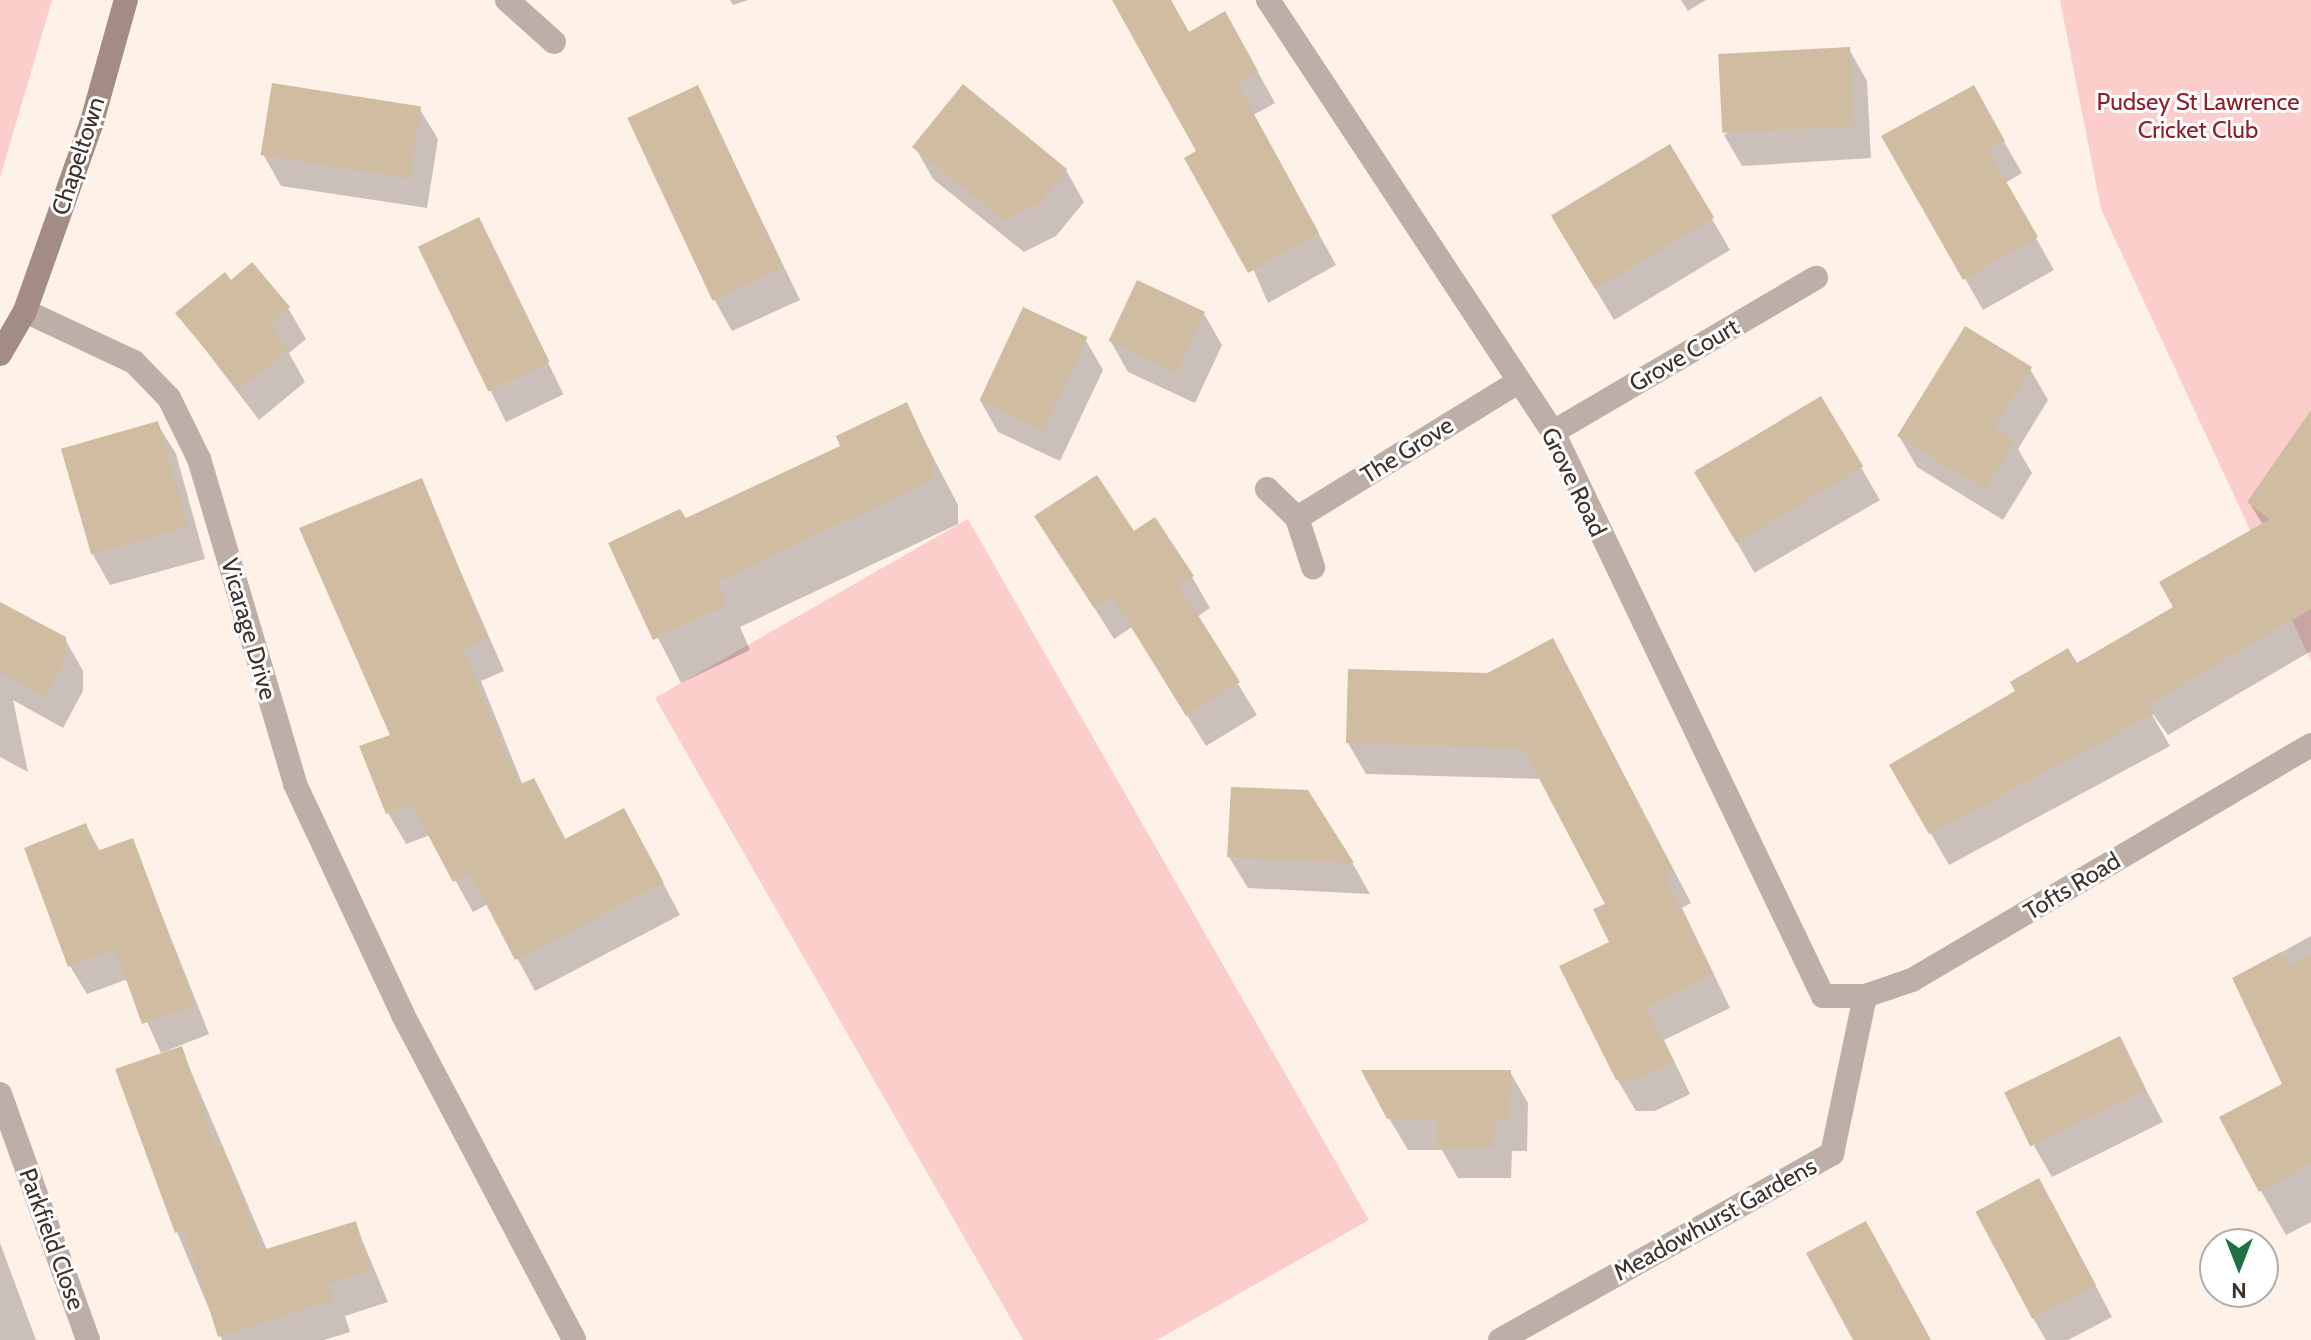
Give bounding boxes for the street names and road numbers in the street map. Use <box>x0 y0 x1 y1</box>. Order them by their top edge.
street label: Chapeltown <box>45 93 111 219</box>
street label: Grove Court <box>1624 312 1744 398</box>
street label: The Grove <box>1355 410 1459 490</box>
street label: Grove Road <box>1535 423 1613 541</box>
street label: Vicarage Drive <box>215 555 283 703</box>
street label: Tofts Road <box>2019 846 2125 926</box>
street label: Meadowhurst Gardens <box>1609 1151 1821 1287</box>
street label: Parkfield Close <box>13 1164 91 1314</box>

